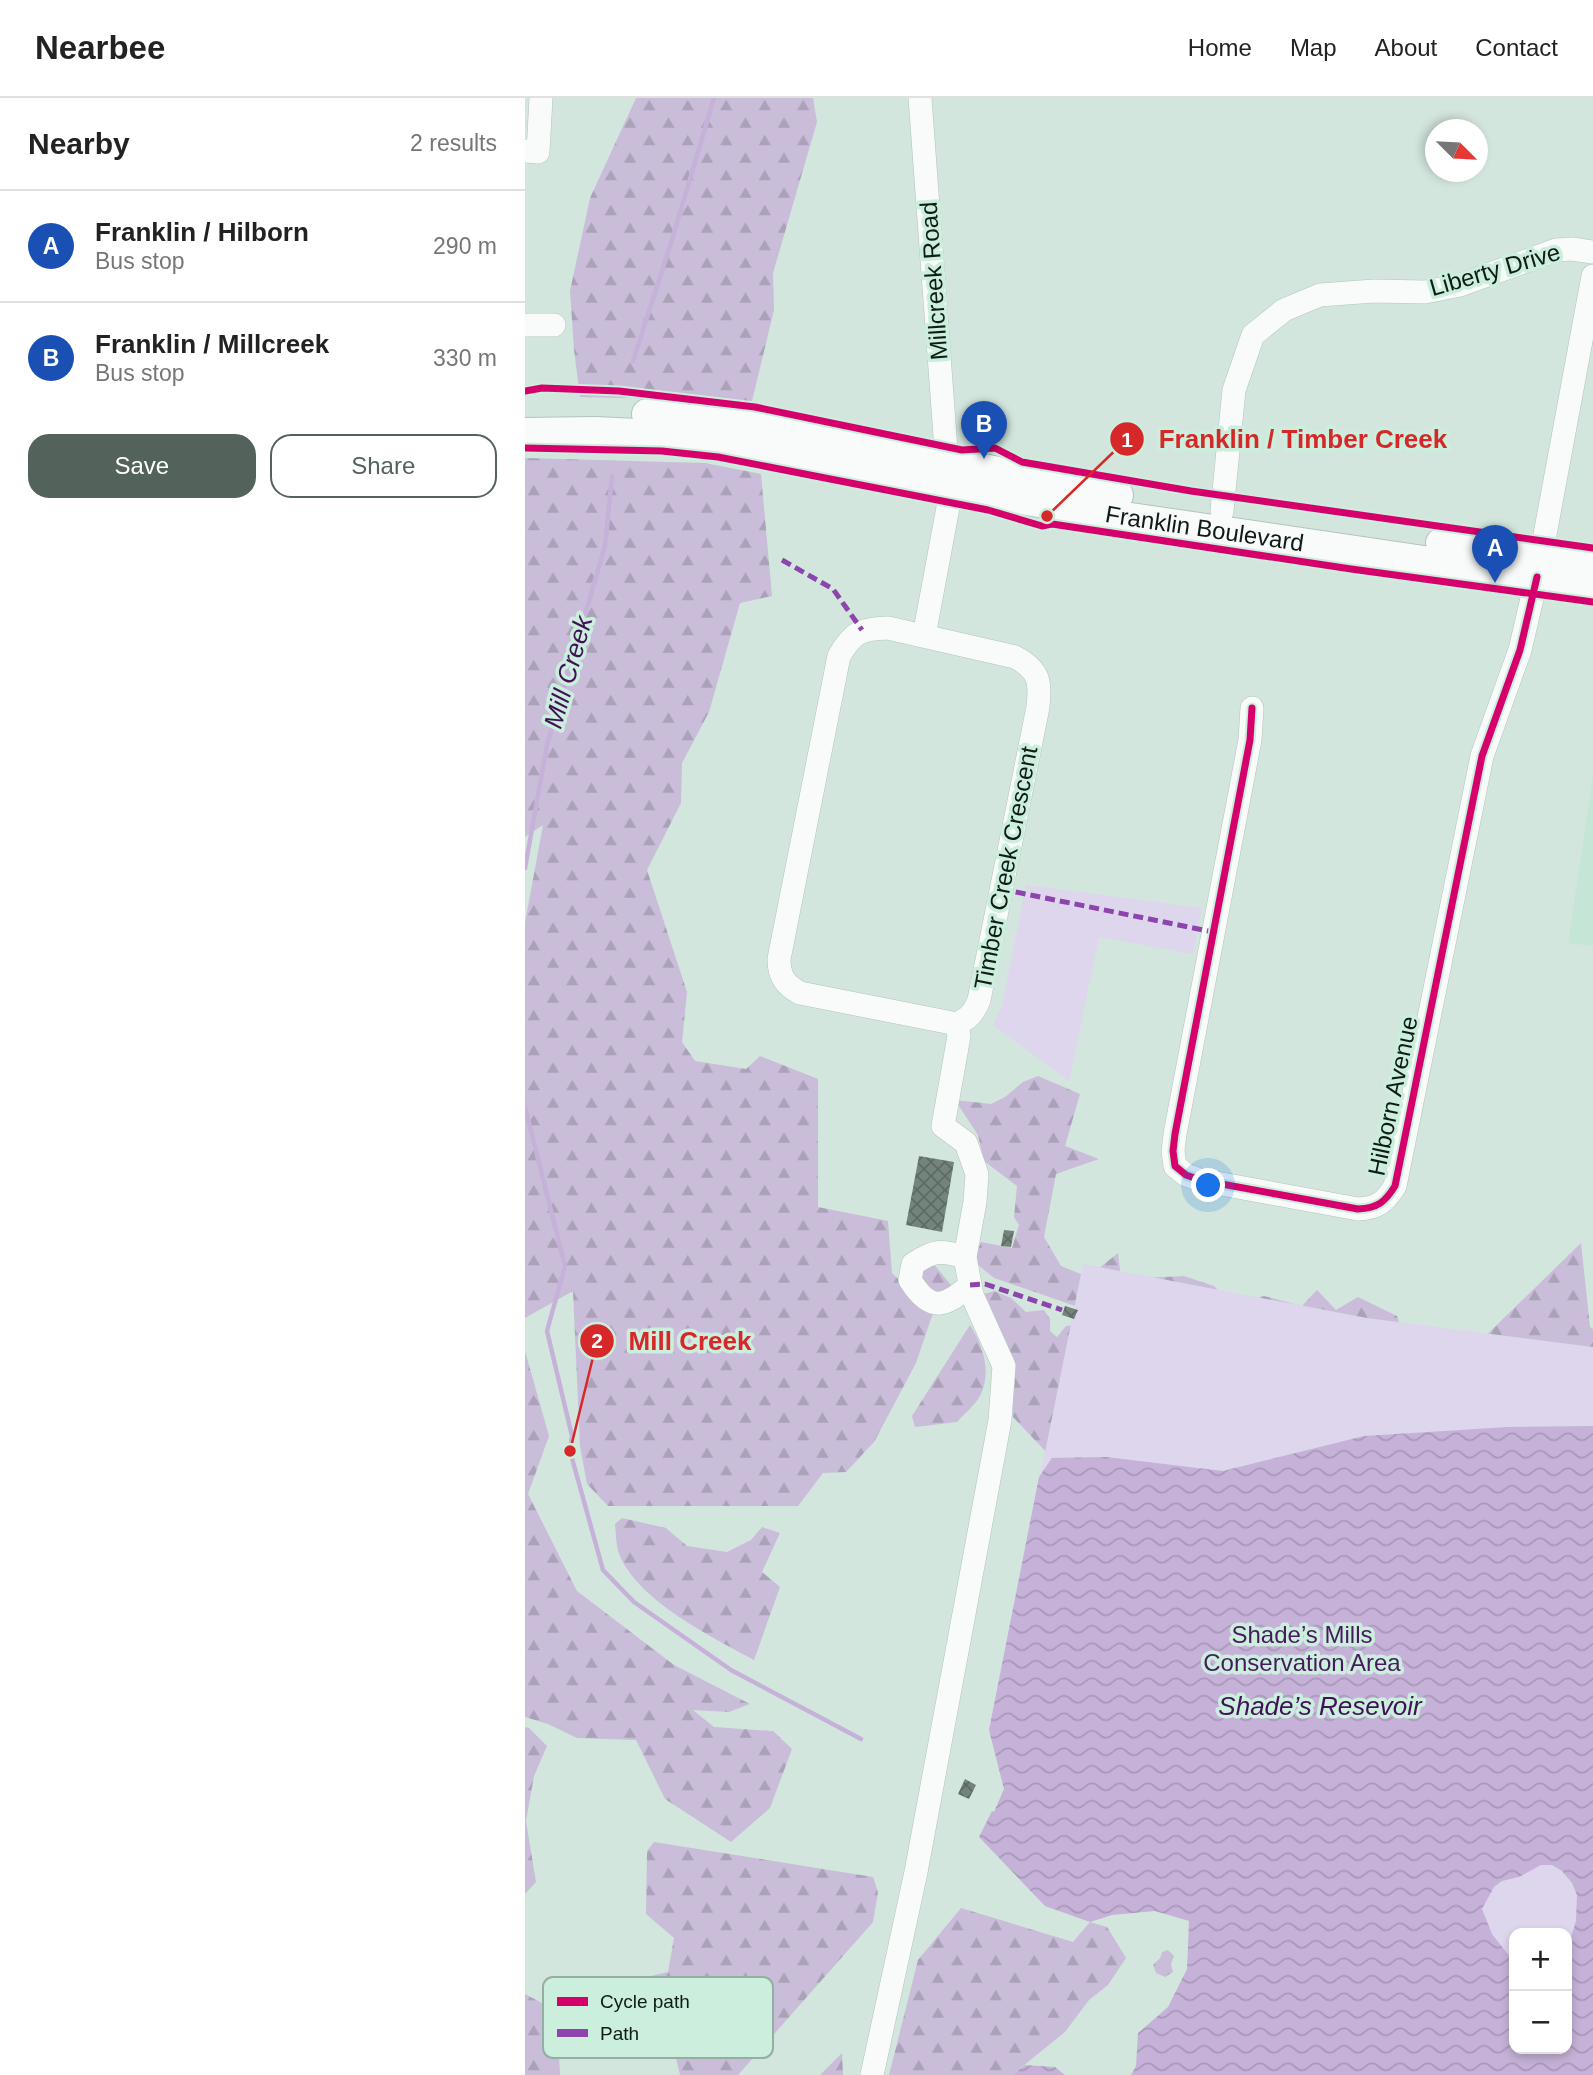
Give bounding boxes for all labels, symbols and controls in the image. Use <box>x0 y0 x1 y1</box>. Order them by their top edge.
text: Nearbee <box>35 29 165 66</box>
text: Home <box>1188 34 1252 61</box>
text: Map <box>1290 34 1337 61</box>
text: About <box>1375 34 1437 61</box>
text: Contact <box>1475 34 1558 61</box>
north arrow <box>1425 119 1488 182</box>
text: Nearby <box>28 127 130 160</box>
text: 2 results <box>410 130 497 156</box>
street label: Millcreek Road <box>914 201 953 361</box>
text: Franklin / Hilborn <box>95 217 309 247</box>
text: A <box>43 233 59 259</box>
text: 290 m <box>433 233 497 259</box>
street label: Liberty Drive <box>1426 238 1563 301</box>
text: Bus stop <box>95 248 185 274</box>
text: Franklin / Millcreek <box>95 329 329 359</box>
text: B <box>43 345 59 371</box>
text: 330 m <box>433 345 497 371</box>
text: Bus stop <box>95 360 185 386</box>
pin: B <box>961 401 1007 459</box>
callout: Franklin / Timber Creek <box>1109 416 1461 463</box>
text: Franklin / Timber Creek <box>1159 424 1448 454</box>
text: 1 <box>1121 428 1133 451</box>
button: Save <box>28 434 256 498</box>
button: Share <box>270 434 497 498</box>
street label: Franklin Boulevard <box>1103 500 1306 556</box>
pin: A <box>1472 525 1518 583</box>
water label: Mill Creek <box>538 610 599 732</box>
street label: Timber Creek Crescent <box>969 744 1042 992</box>
street label: Hilborn Avenue <box>1362 1014 1423 1178</box>
your location <box>1191 1168 1225 1202</box>
callout: Mill Creek <box>579 1317 765 1364</box>
text: Mill Creek <box>629 1326 752 1356</box>
text: 2 <box>591 1329 603 1352</box>
park label: Shade’s Mills Conservation Area <box>1203 1621 1401 1676</box>
water label: Shade’s Resevoir <box>1218 1691 1423 1721</box>
map controls <box>1509 1928 1572 2054</box>
button: + <box>1509 1928 1572 1991</box>
legend <box>543 1977 773 2058</box>
text: Cycle path <box>600 1991 690 2012</box>
button: − <box>1509 1991 1572 2054</box>
text: Path <box>600 2023 639 2044</box>

